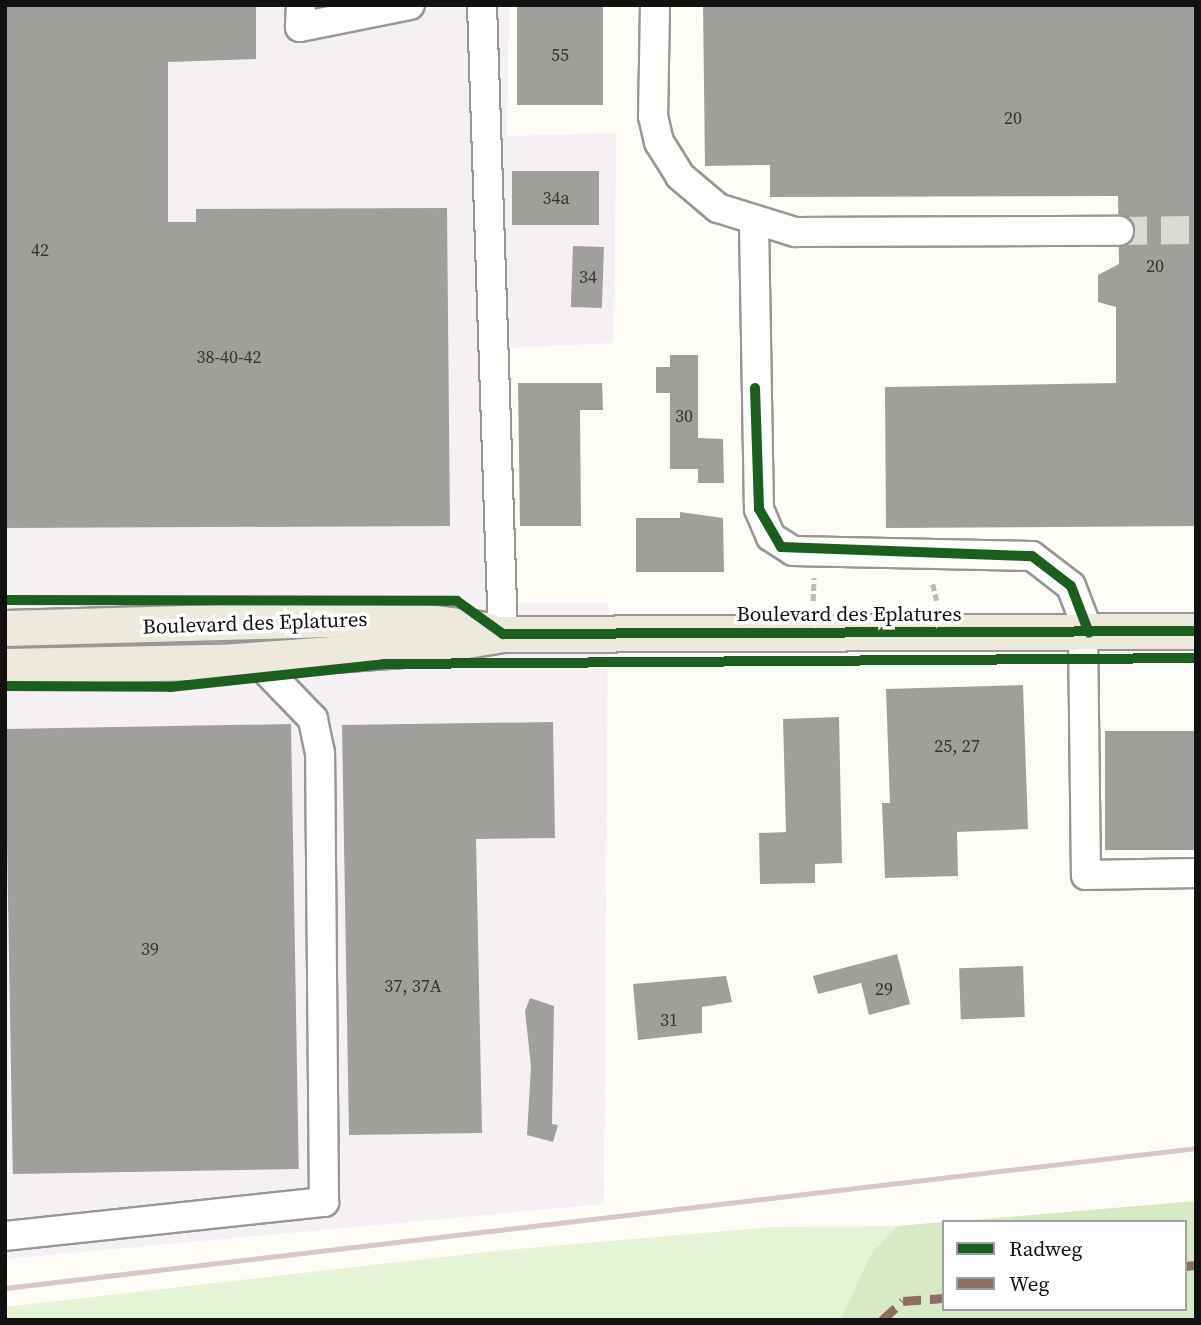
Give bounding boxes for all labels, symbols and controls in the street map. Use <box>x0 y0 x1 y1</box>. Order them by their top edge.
house number: 55 <box>551 44 569 66</box>
house number: 20 <box>1004 107 1022 129</box>
house number: 34a <box>542 187 570 209</box>
house number: 42 <box>31 239 49 261</box>
house number: 20 <box>1146 255 1164 277</box>
house number: 34 <box>579 266 597 288</box>
house number: 38-40-42 <box>196 346 262 368</box>
house number: 30 <box>675 405 693 427</box>
street label: Boulevard des Eplatures <box>736 601 962 627</box>
street label: Boulevard des Eplatures <box>142 606 368 640</box>
house number: 25, 27 <box>934 735 980 757</box>
house number: 39 <box>141 938 159 960</box>
house number: 37, 37A <box>384 975 442 997</box>
house number: 29 <box>875 978 893 1000</box>
house number: 31 <box>660 1009 678 1031</box>
legend <box>942 1220 1187 1311</box>
text: Radweg <box>1009 1234 1082 1263</box>
text: Weg <box>1009 1269 1049 1298</box>

